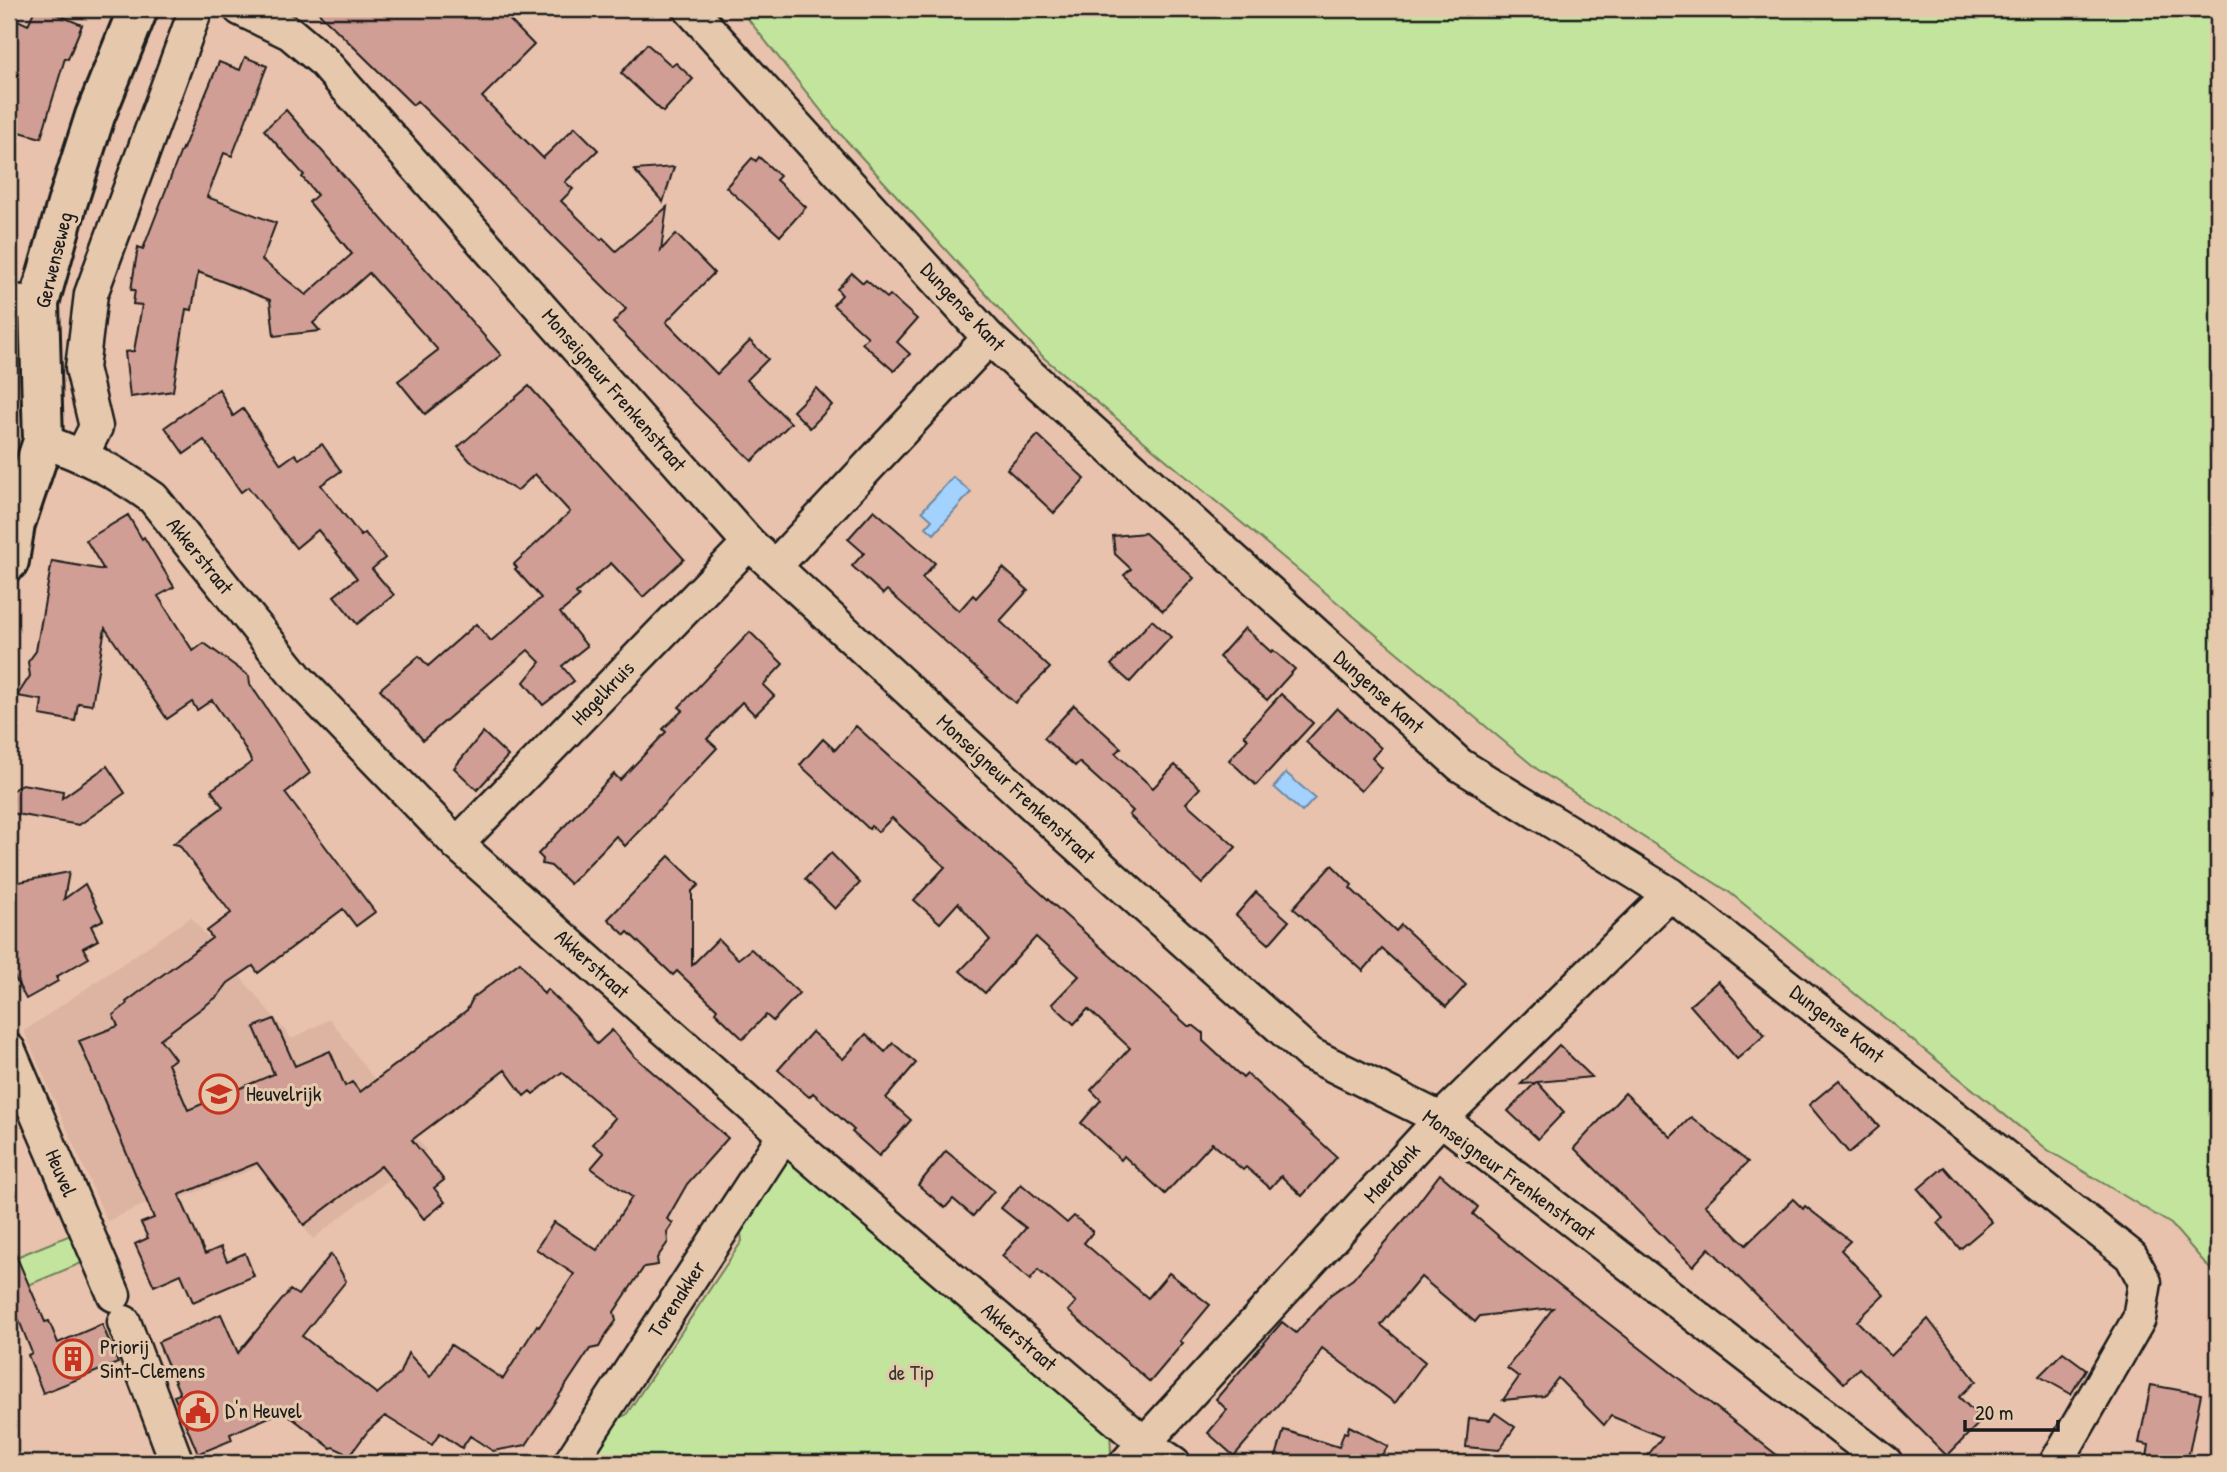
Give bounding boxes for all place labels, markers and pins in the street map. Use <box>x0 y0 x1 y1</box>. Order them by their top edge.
school or university icon: Heuvelrijk <box>198 1073 240 1115</box>
place label: Heuvelrijk <box>246 1079 322 1108</box>
place label: Priorij Sint-Clemens <box>100 1332 205 1385</box>
building icon: Priorij Sint-Clemens <box>52 1338 94 1380</box>
public building icon: D'n Heuvel <box>177 1390 219 1432</box>
place label: D'n Heuvel <box>225 1396 302 1425</box>

